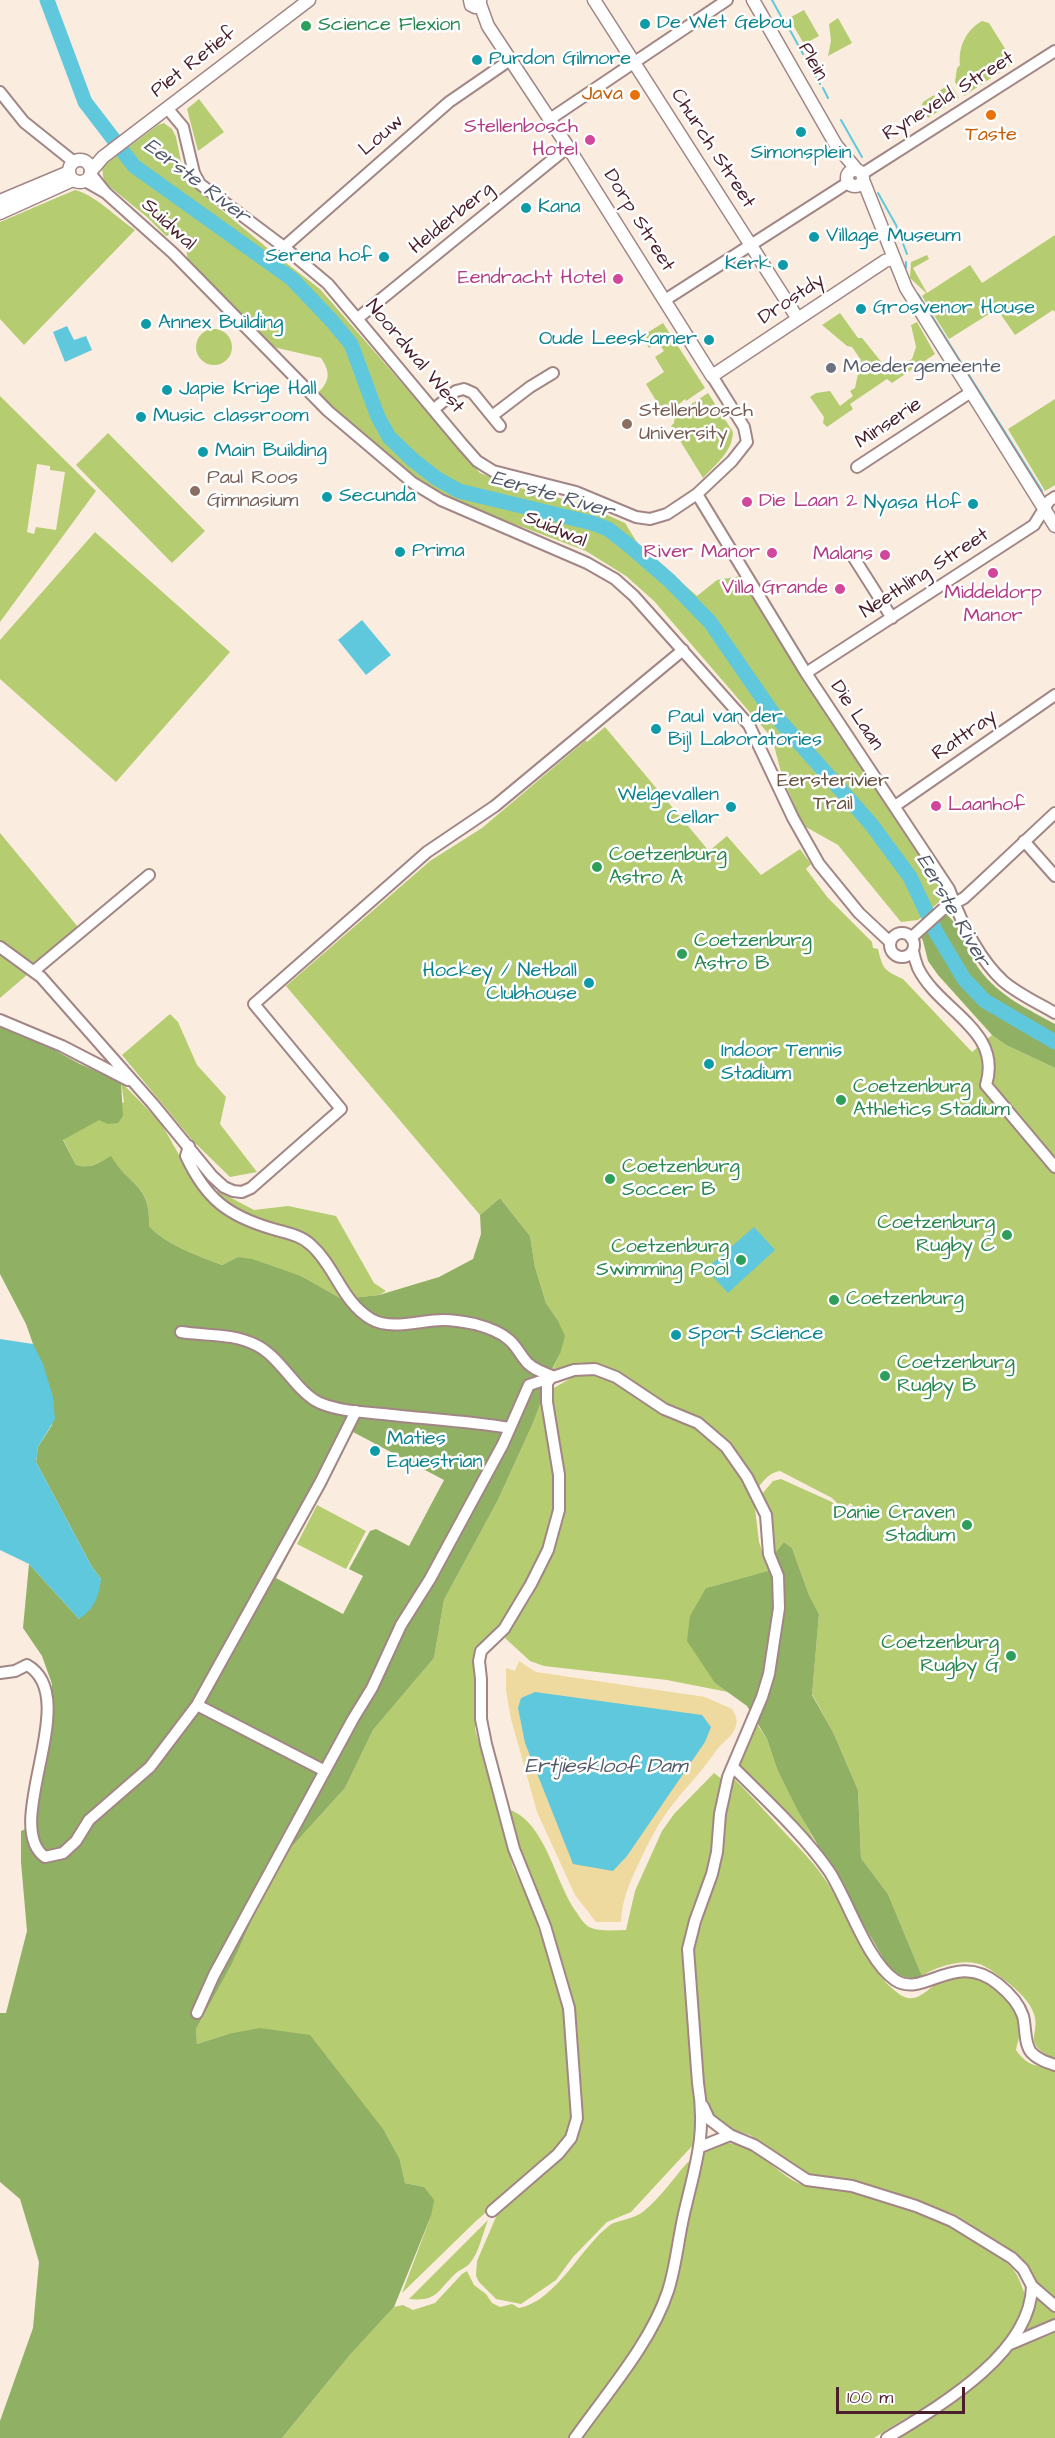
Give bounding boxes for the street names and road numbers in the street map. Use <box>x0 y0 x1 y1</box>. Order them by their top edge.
street label: Piet Retief <box>147 22 241 104</box>
street label: Plein <box>792 39 832 85</box>
street label: Ryneveld Street <box>879 47 1019 147</box>
street label: Church Street <box>664 85 760 213</box>
street label: Louw <box>355 110 409 162</box>
street label: Dorp Street <box>597 165 679 277</box>
street label: Helderberg <box>405 178 499 260</box>
street label: Suidwal <box>136 194 200 256</box>
street label: Drostdy <box>754 269 830 331</box>
street label: Noordwal West <box>359 295 469 419</box>
street label: Minserie <box>851 393 927 455</box>
street label: Suidwal <box>520 506 590 554</box>
street label: Neethling Street <box>856 524 994 624</box>
street label: Die Laan <box>824 677 888 755</box>
street label: Rattray <box>928 705 1002 767</box>

